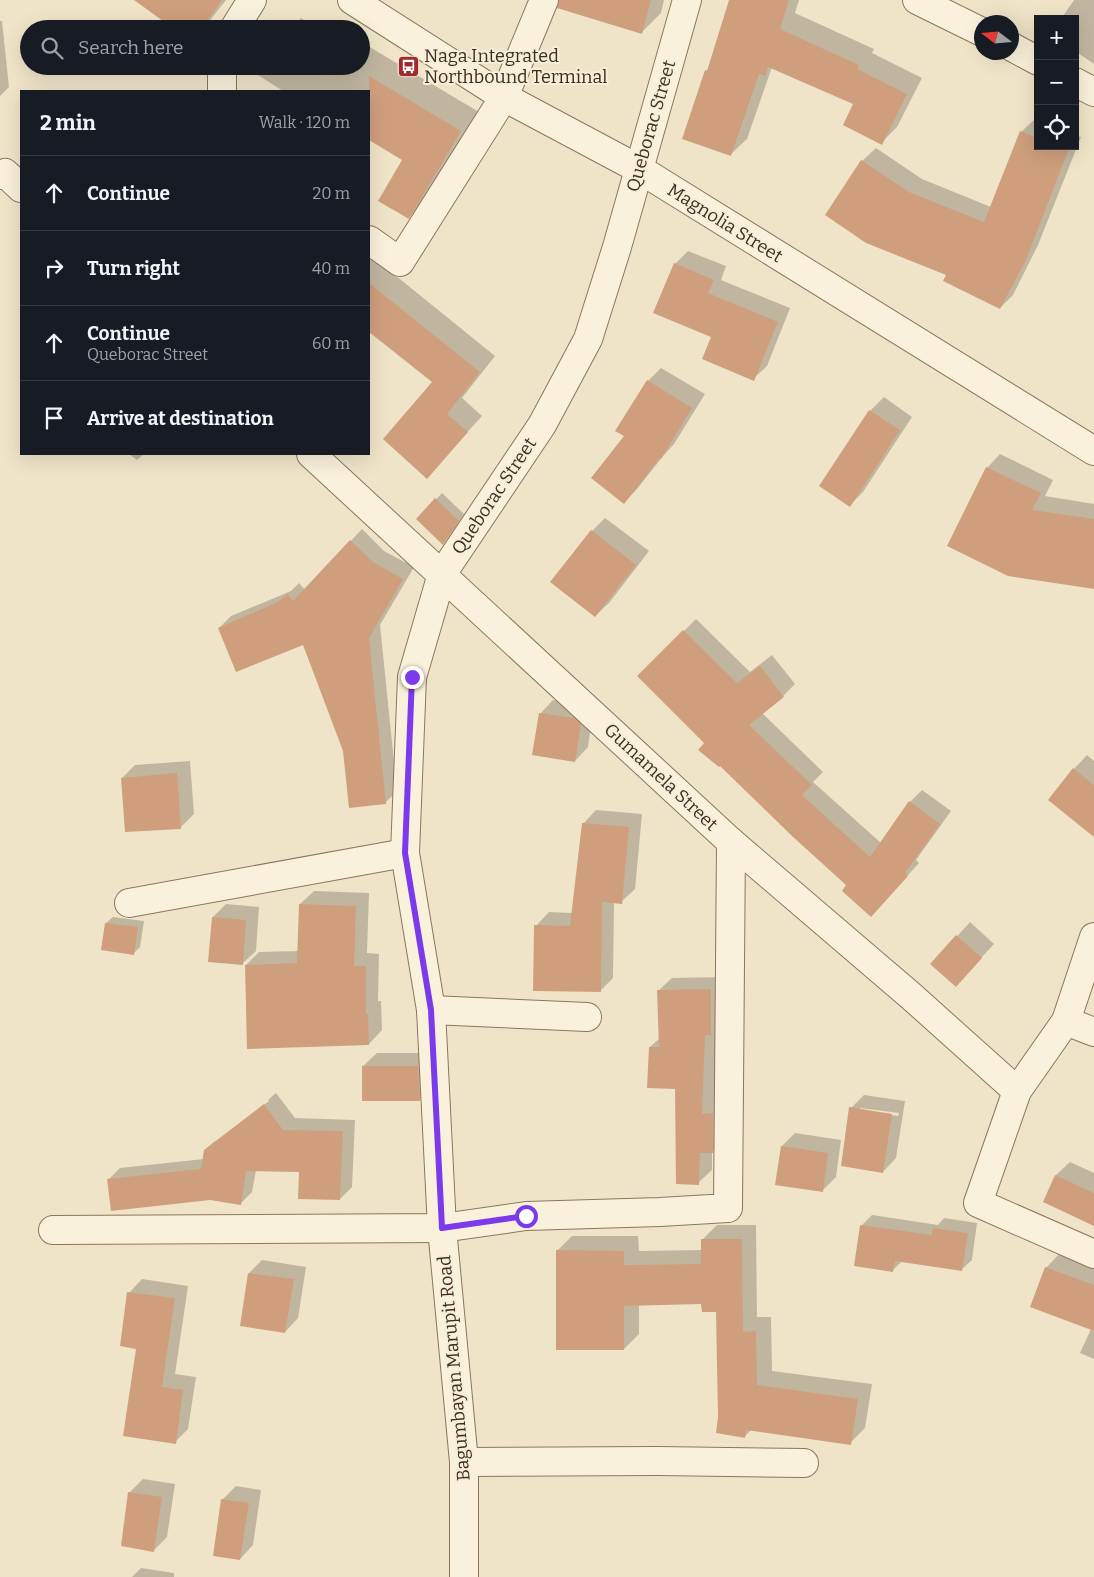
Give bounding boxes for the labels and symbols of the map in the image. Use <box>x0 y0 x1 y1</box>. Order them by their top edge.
north arrow <box>974 15 1019 60</box>
place label: Naga Integrated Northbound Terminal <box>424 45 608 88</box>
bus stop icon: Naga Integrated Northbound Terminal <box>396 54 420 78</box>
street label: Queborac Street <box>622 57 680 194</box>
street label: Magnolia Street <box>663 179 787 267</box>
street label: Queborac Street <box>447 433 541 559</box>
route end <box>401 666 424 689</box>
street label: Gumamela Street <box>600 719 723 836</box>
route start <box>515 1205 538 1228</box>
street label: Bagumbayan Marupit Road <box>433 1254 475 1482</box>

